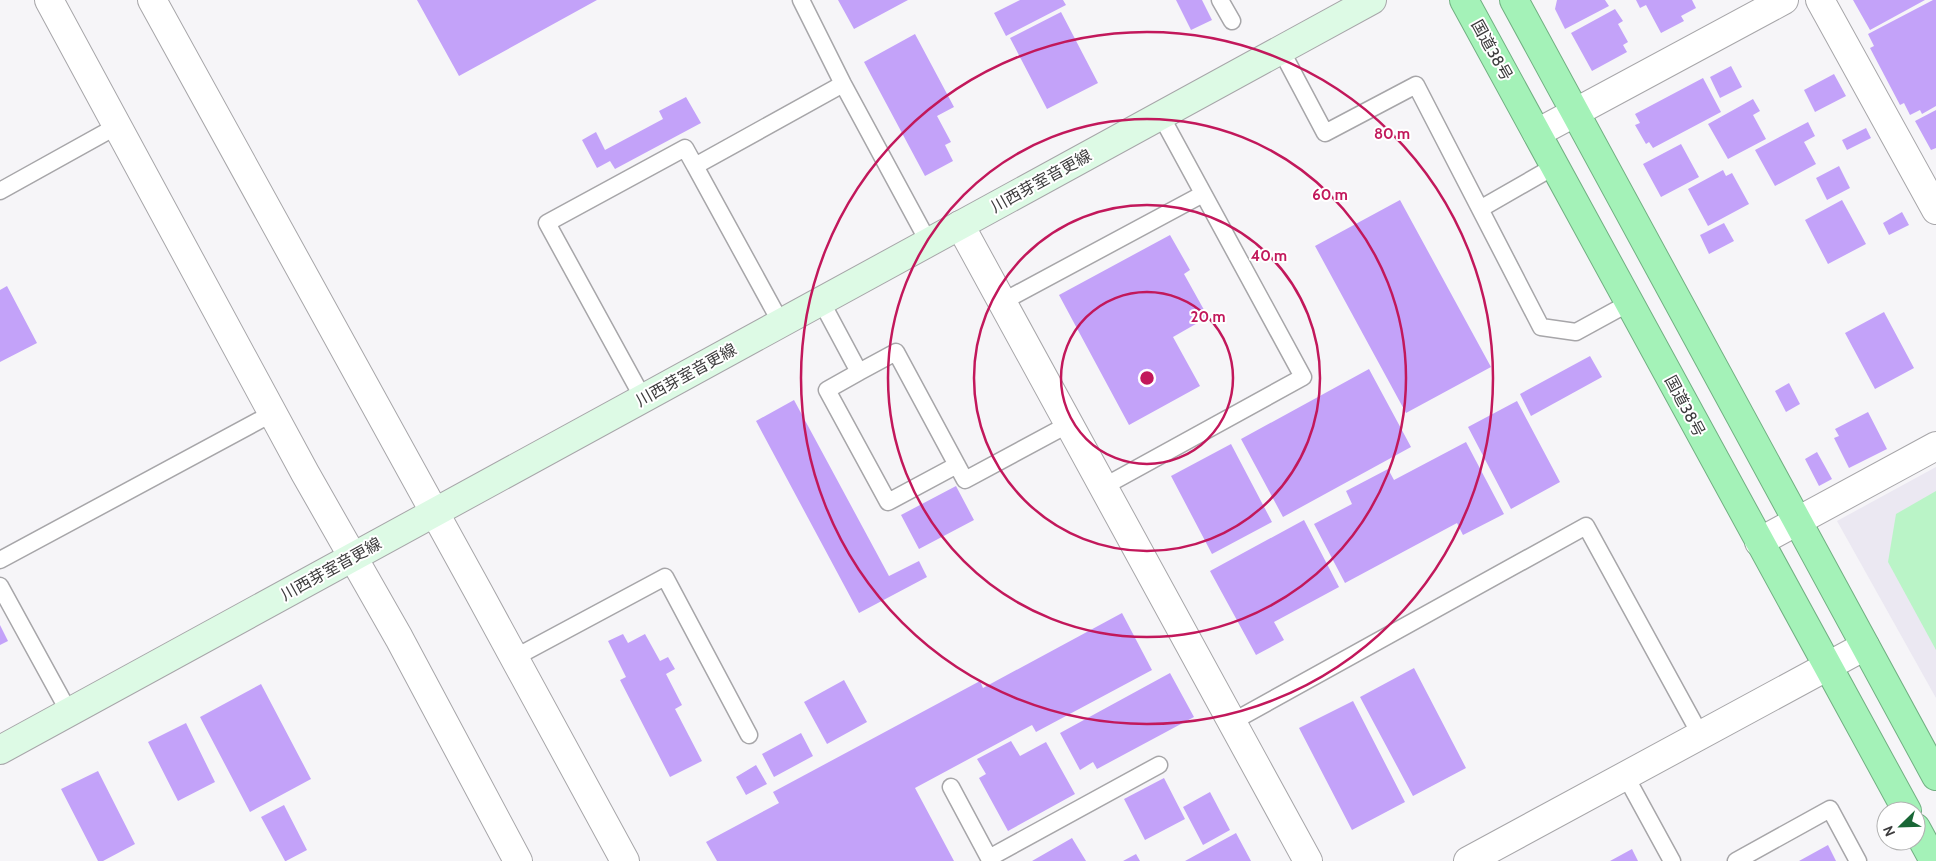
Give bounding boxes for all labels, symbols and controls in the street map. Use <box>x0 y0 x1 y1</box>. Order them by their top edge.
street label: 国道38号 <box>1468 16 1516 84</box>
text: 80 m <box>1374 125 1410 143</box>
street label: 川西芽室音更線 <box>987 146 1095 216</box>
text: 60 m <box>1312 186 1348 204</box>
text: 40 m <box>1251 247 1287 265</box>
text: 20 m <box>1191 308 1225 326</box>
street label: 川西芽室音更線 <box>632 340 740 410</box>
centre of rings <box>1138 369 1156 387</box>
street label: 国道38号 <box>1661 372 1709 440</box>
street label: 川西芽室音更線 <box>277 534 385 604</box>
north arrow <box>1876 801 1926 851</box>
text: N <box>1879 823 1899 839</box>

